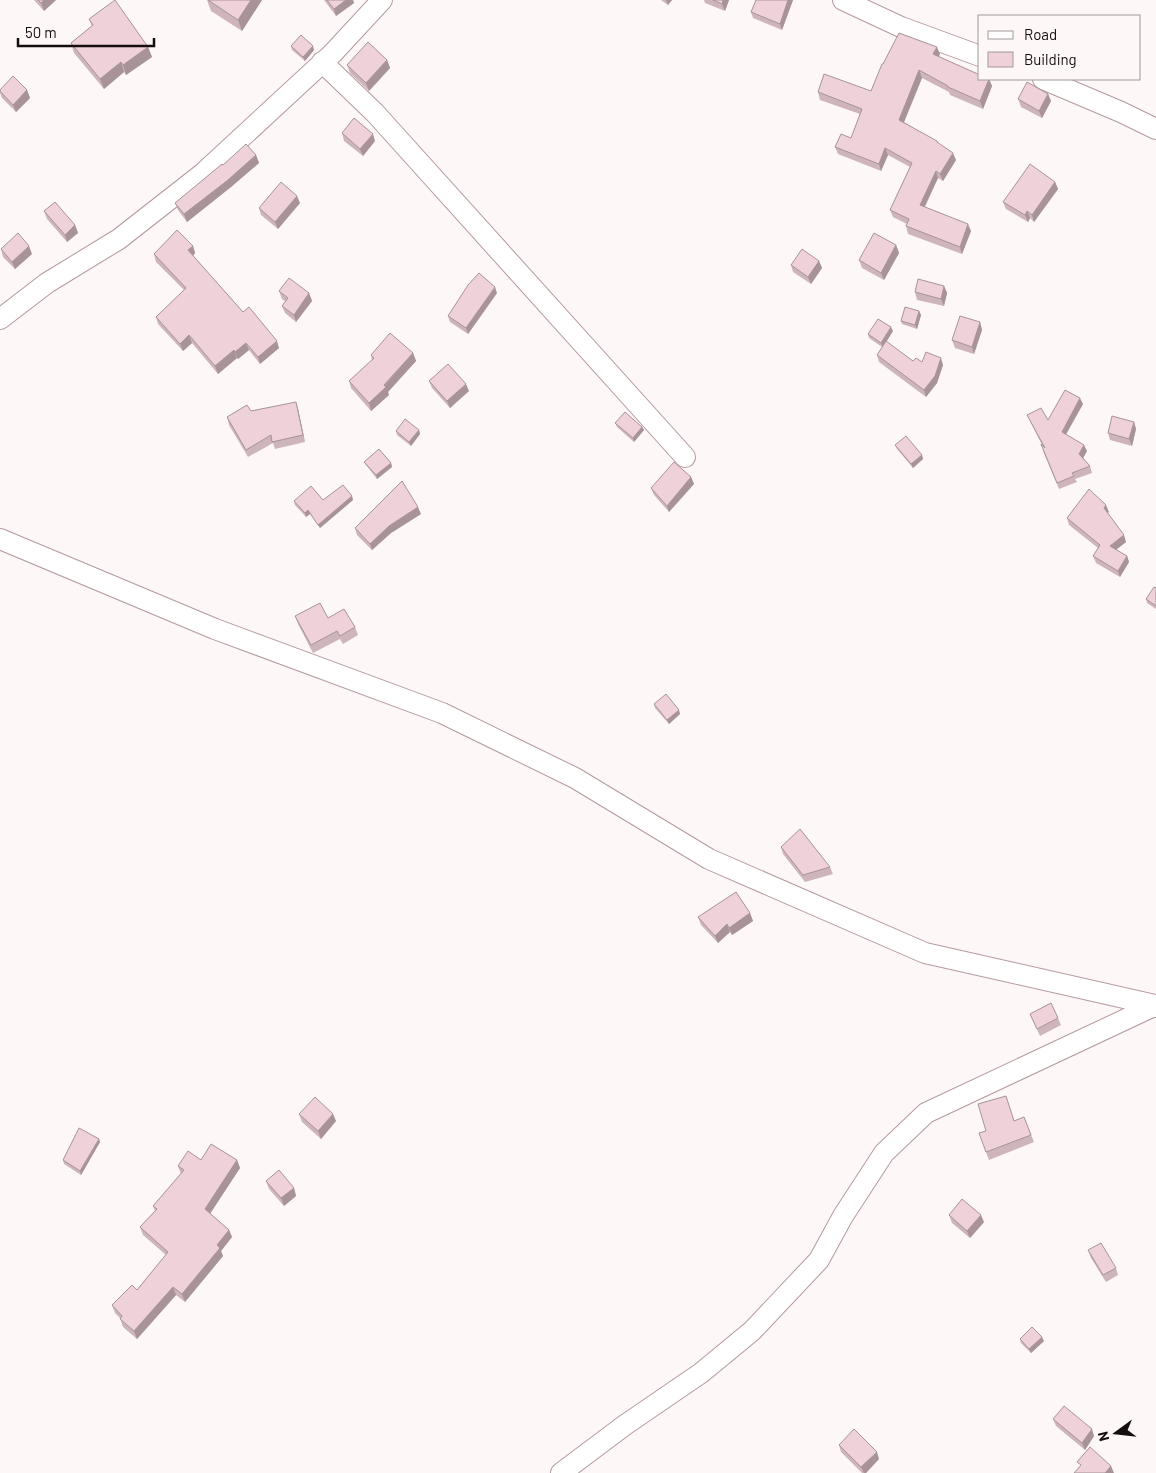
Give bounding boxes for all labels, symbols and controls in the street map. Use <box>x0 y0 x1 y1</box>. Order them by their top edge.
scale bar <box>18 15 154 47</box>
legend <box>978 15 1141 80</box>
text: 50 m <box>25 23 57 41</box>
text: Road <box>1024 25 1057 43</box>
text: Building <box>1024 50 1077 68</box>
north arrow <box>1091 1408 1141 1458</box>
text: N <box>1094 1430 1112 1443</box>

